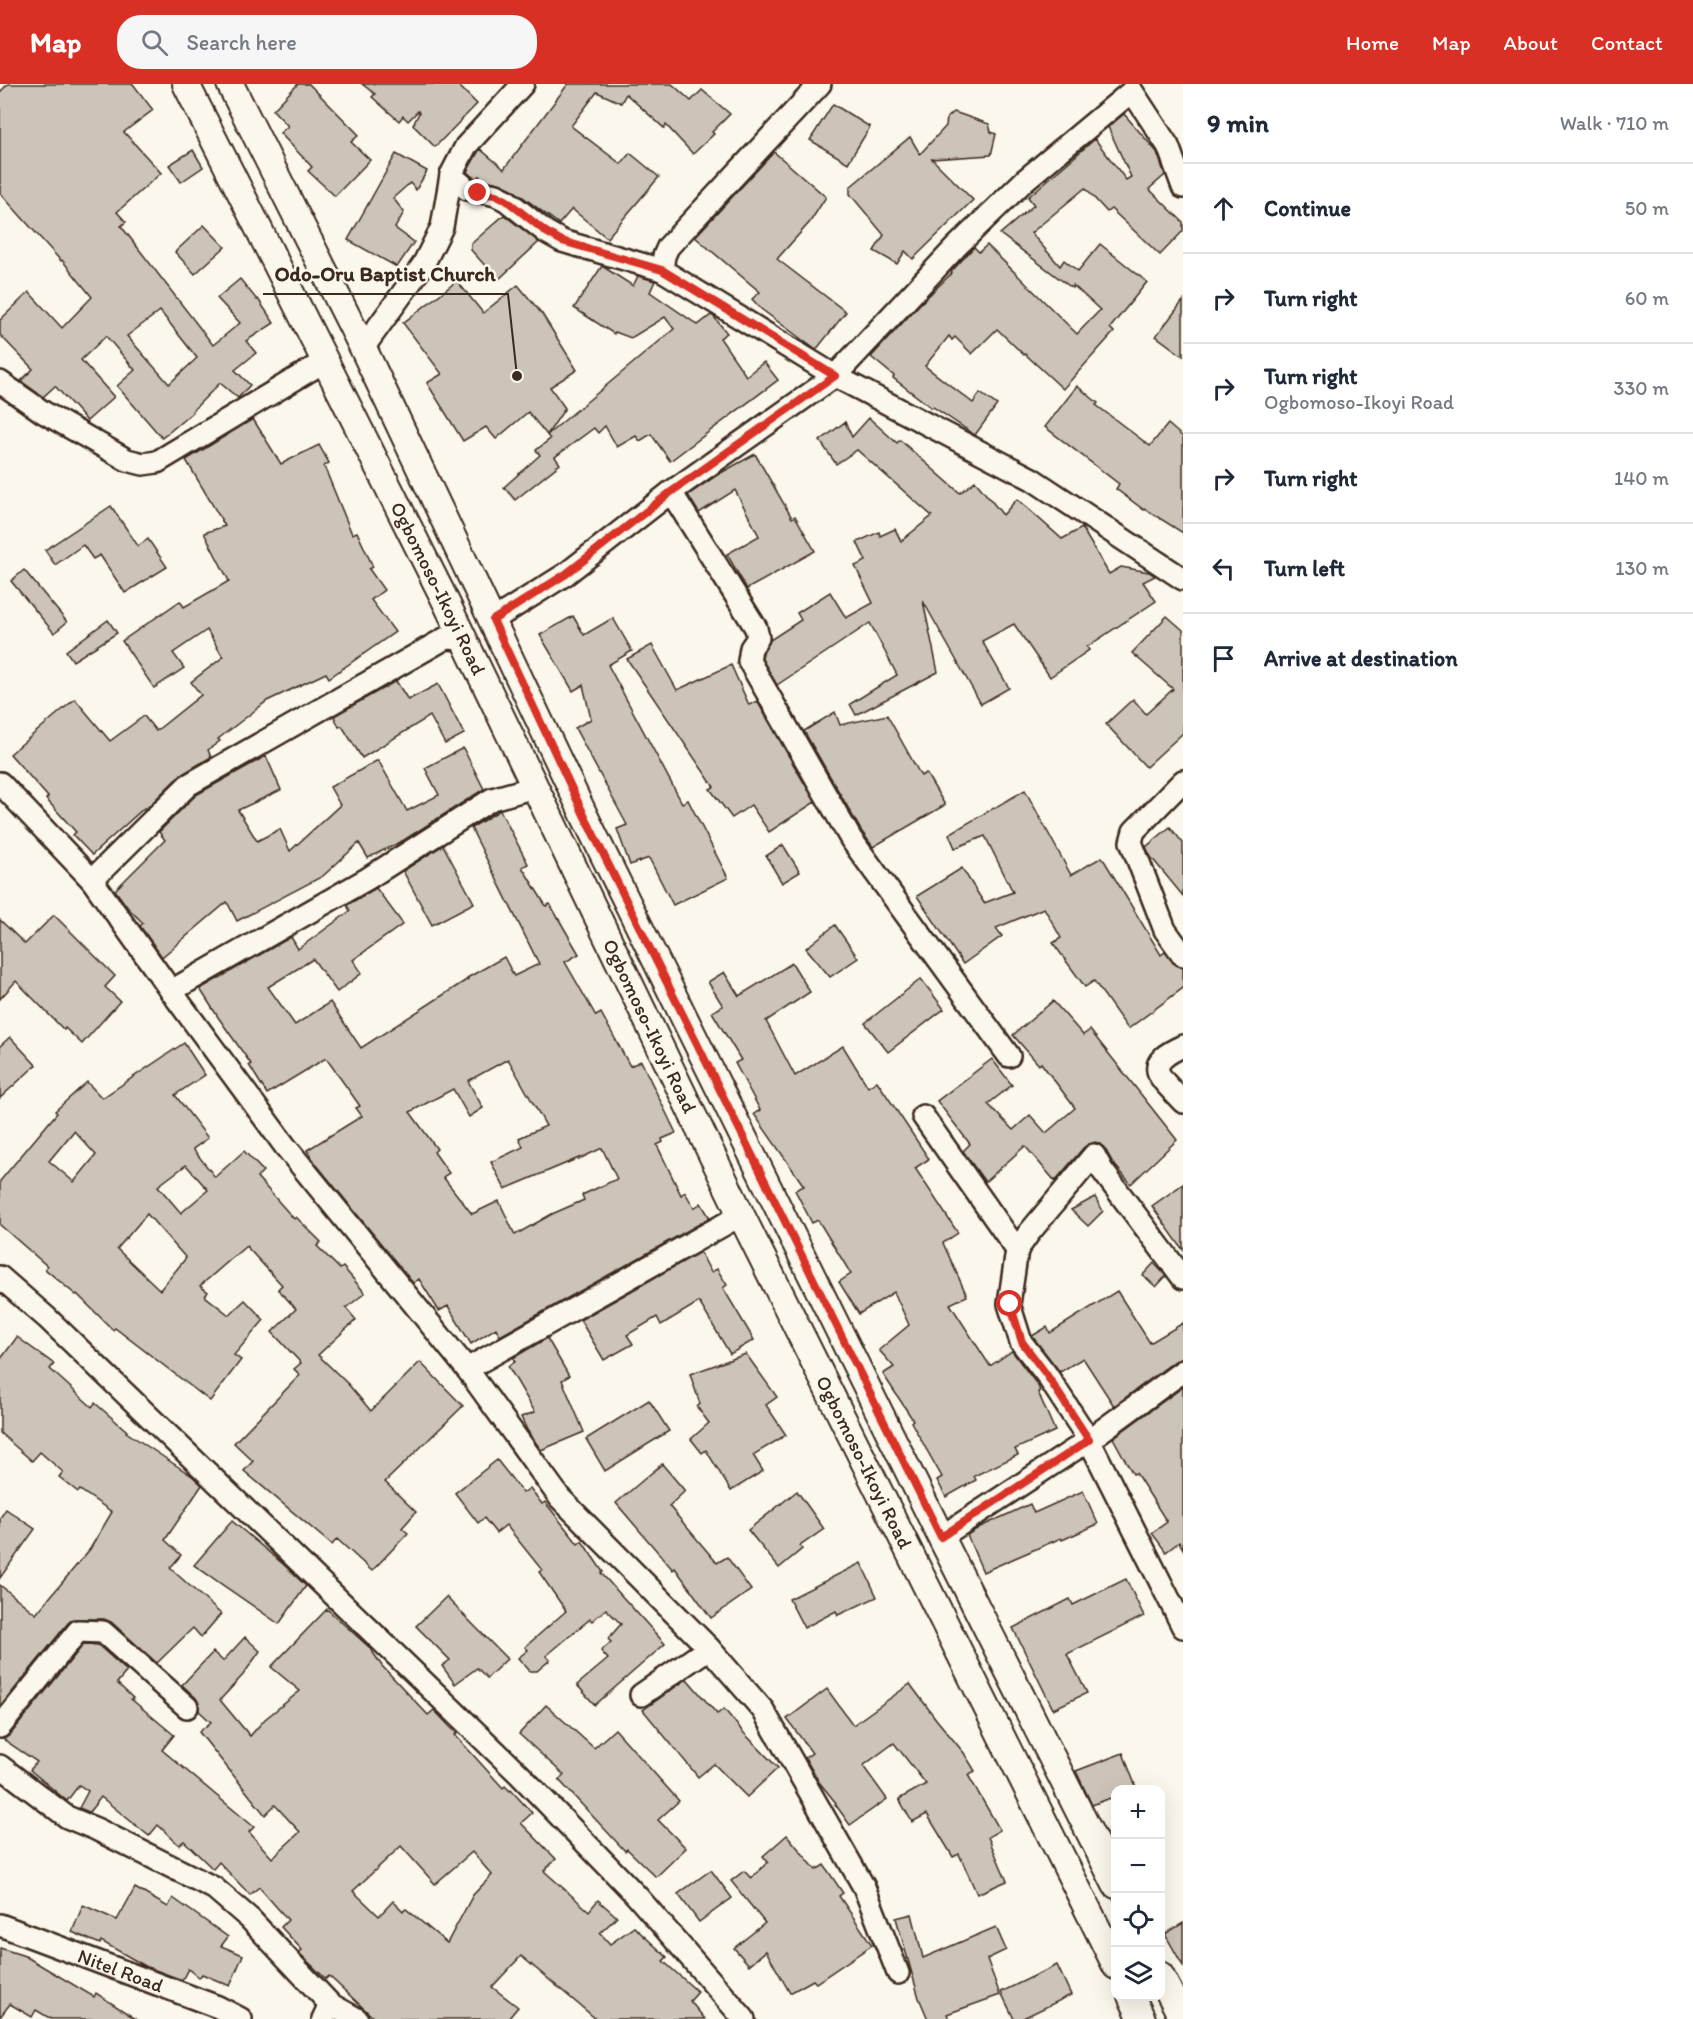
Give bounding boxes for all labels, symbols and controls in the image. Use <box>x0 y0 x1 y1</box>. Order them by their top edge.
search box <box>117 15 537 69</box>
text: Map <box>30 25 81 59</box>
icon: search <box>138 26 171 59</box>
text: Search here <box>186 29 297 56</box>
text: Home <box>1346 30 1399 55</box>
text: Map <box>1432 30 1471 55</box>
text: About <box>1504 30 1558 55</box>
text: Contact <box>1591 30 1663 55</box>
text: 9 min <box>1207 107 1269 139</box>
text: Walk · 710 m <box>1560 111 1669 135</box>
route end <box>464 179 490 205</box>
icon: ahead <box>1207 192 1240 225</box>
text: Continue <box>1264 195 1351 222</box>
text: 50 m <box>1625 196 1669 220</box>
callout: Odo-Oru Baptist Church <box>263 255 508 294</box>
text: Odo-Oru Baptist Church <box>274 261 496 287</box>
icon: right <box>1207 282 1240 315</box>
text: Turn right <box>1264 285 1358 312</box>
text: 60 m <box>1625 286 1669 310</box>
text: Turn right <box>1264 363 1358 390</box>
icon: right <box>1207 372 1240 405</box>
text: 330 m <box>1614 376 1669 400</box>
text: Ogbomoso-Ikoyi Road <box>1264 390 1454 414</box>
icon: right <box>1207 462 1240 495</box>
text: Turn right <box>1264 465 1358 492</box>
text: 140 m <box>1614 466 1669 490</box>
street label: Ogbomoso-Ikoyi Road <box>386 498 491 679</box>
icon: left <box>1207 552 1240 585</box>
text: Turn left <box>1264 555 1345 582</box>
text: 130 m <box>1615 556 1669 580</box>
icon: arrive <box>1207 642 1240 675</box>
text: Arrive at destination <box>1264 645 1458 672</box>
street label: Ogbomoso-Ikoyi Road <box>598 935 702 1117</box>
route start <box>996 1290 1022 1316</box>
street label: Ogbomoso-Ikoyi Road <box>811 1372 918 1553</box>
map controls <box>1111 1785 1165 2001</box>
button: + <box>1111 1785 1165 1839</box>
button: − <box>1111 1839 1165 1893</box>
button: locate <box>1111 1893 1165 1947</box>
street label: Nitel Road <box>75 1943 167 1997</box>
button: layers <box>1111 1947 1165 2001</box>

